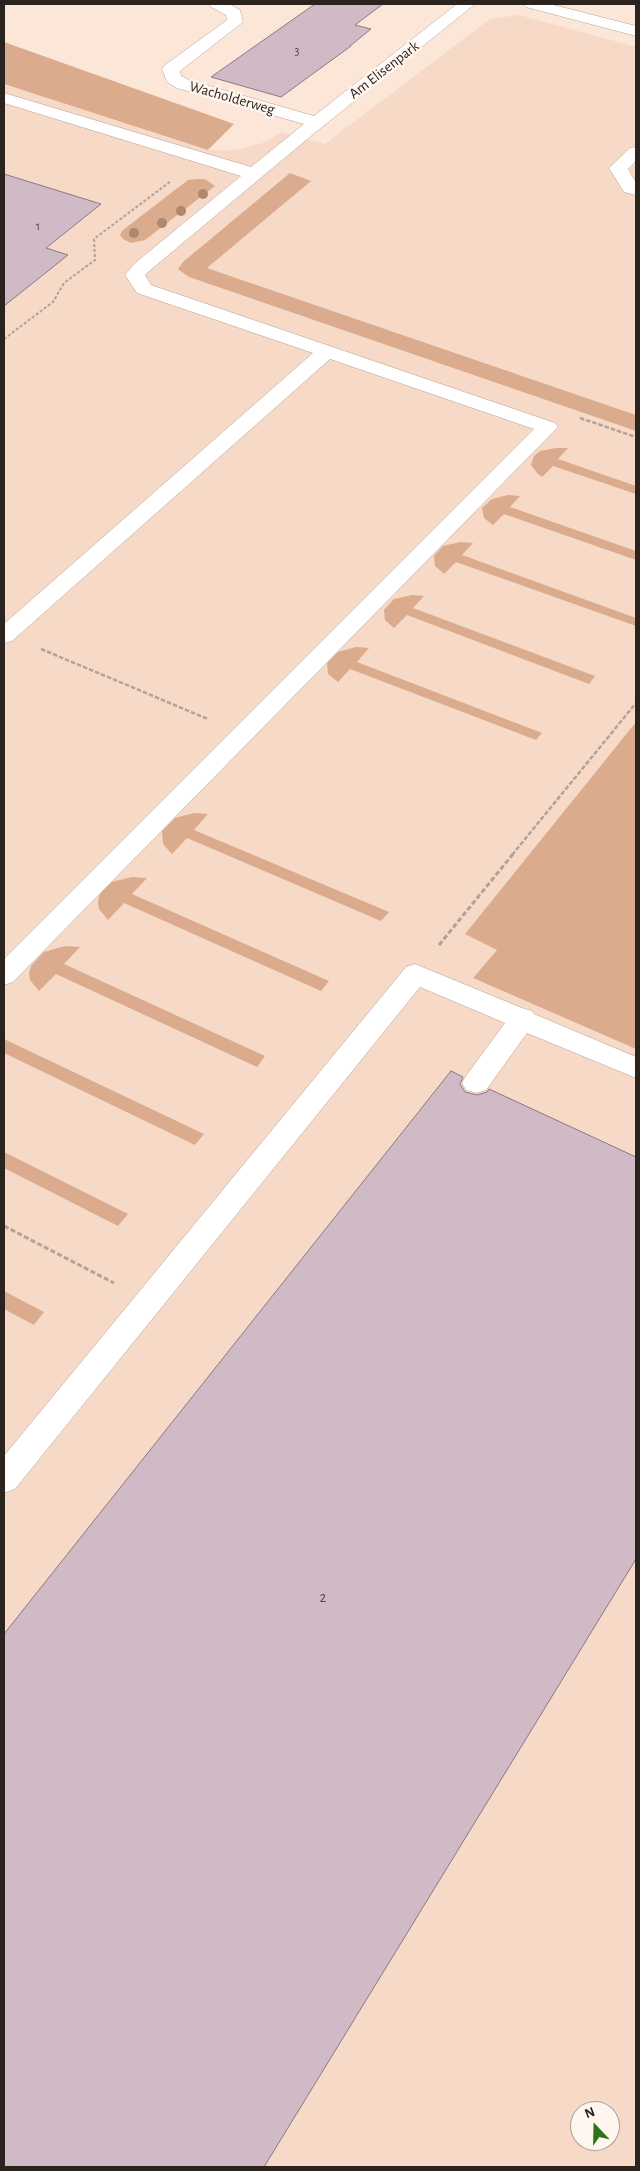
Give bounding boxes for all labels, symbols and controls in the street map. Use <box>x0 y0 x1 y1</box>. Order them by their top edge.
street label: Am Elisenpark <box>345 37 423 103</box>
house number: 3 <box>295 44 299 58</box>
street label: Wacholderweg <box>187 77 277 119</box>
house number: 1 <box>36 219 40 233</box>
house number: 2 <box>320 1588 326 1606</box>
north arrow <box>570 2101 620 2151</box>
text: N <box>583 2105 597 2121</box>

